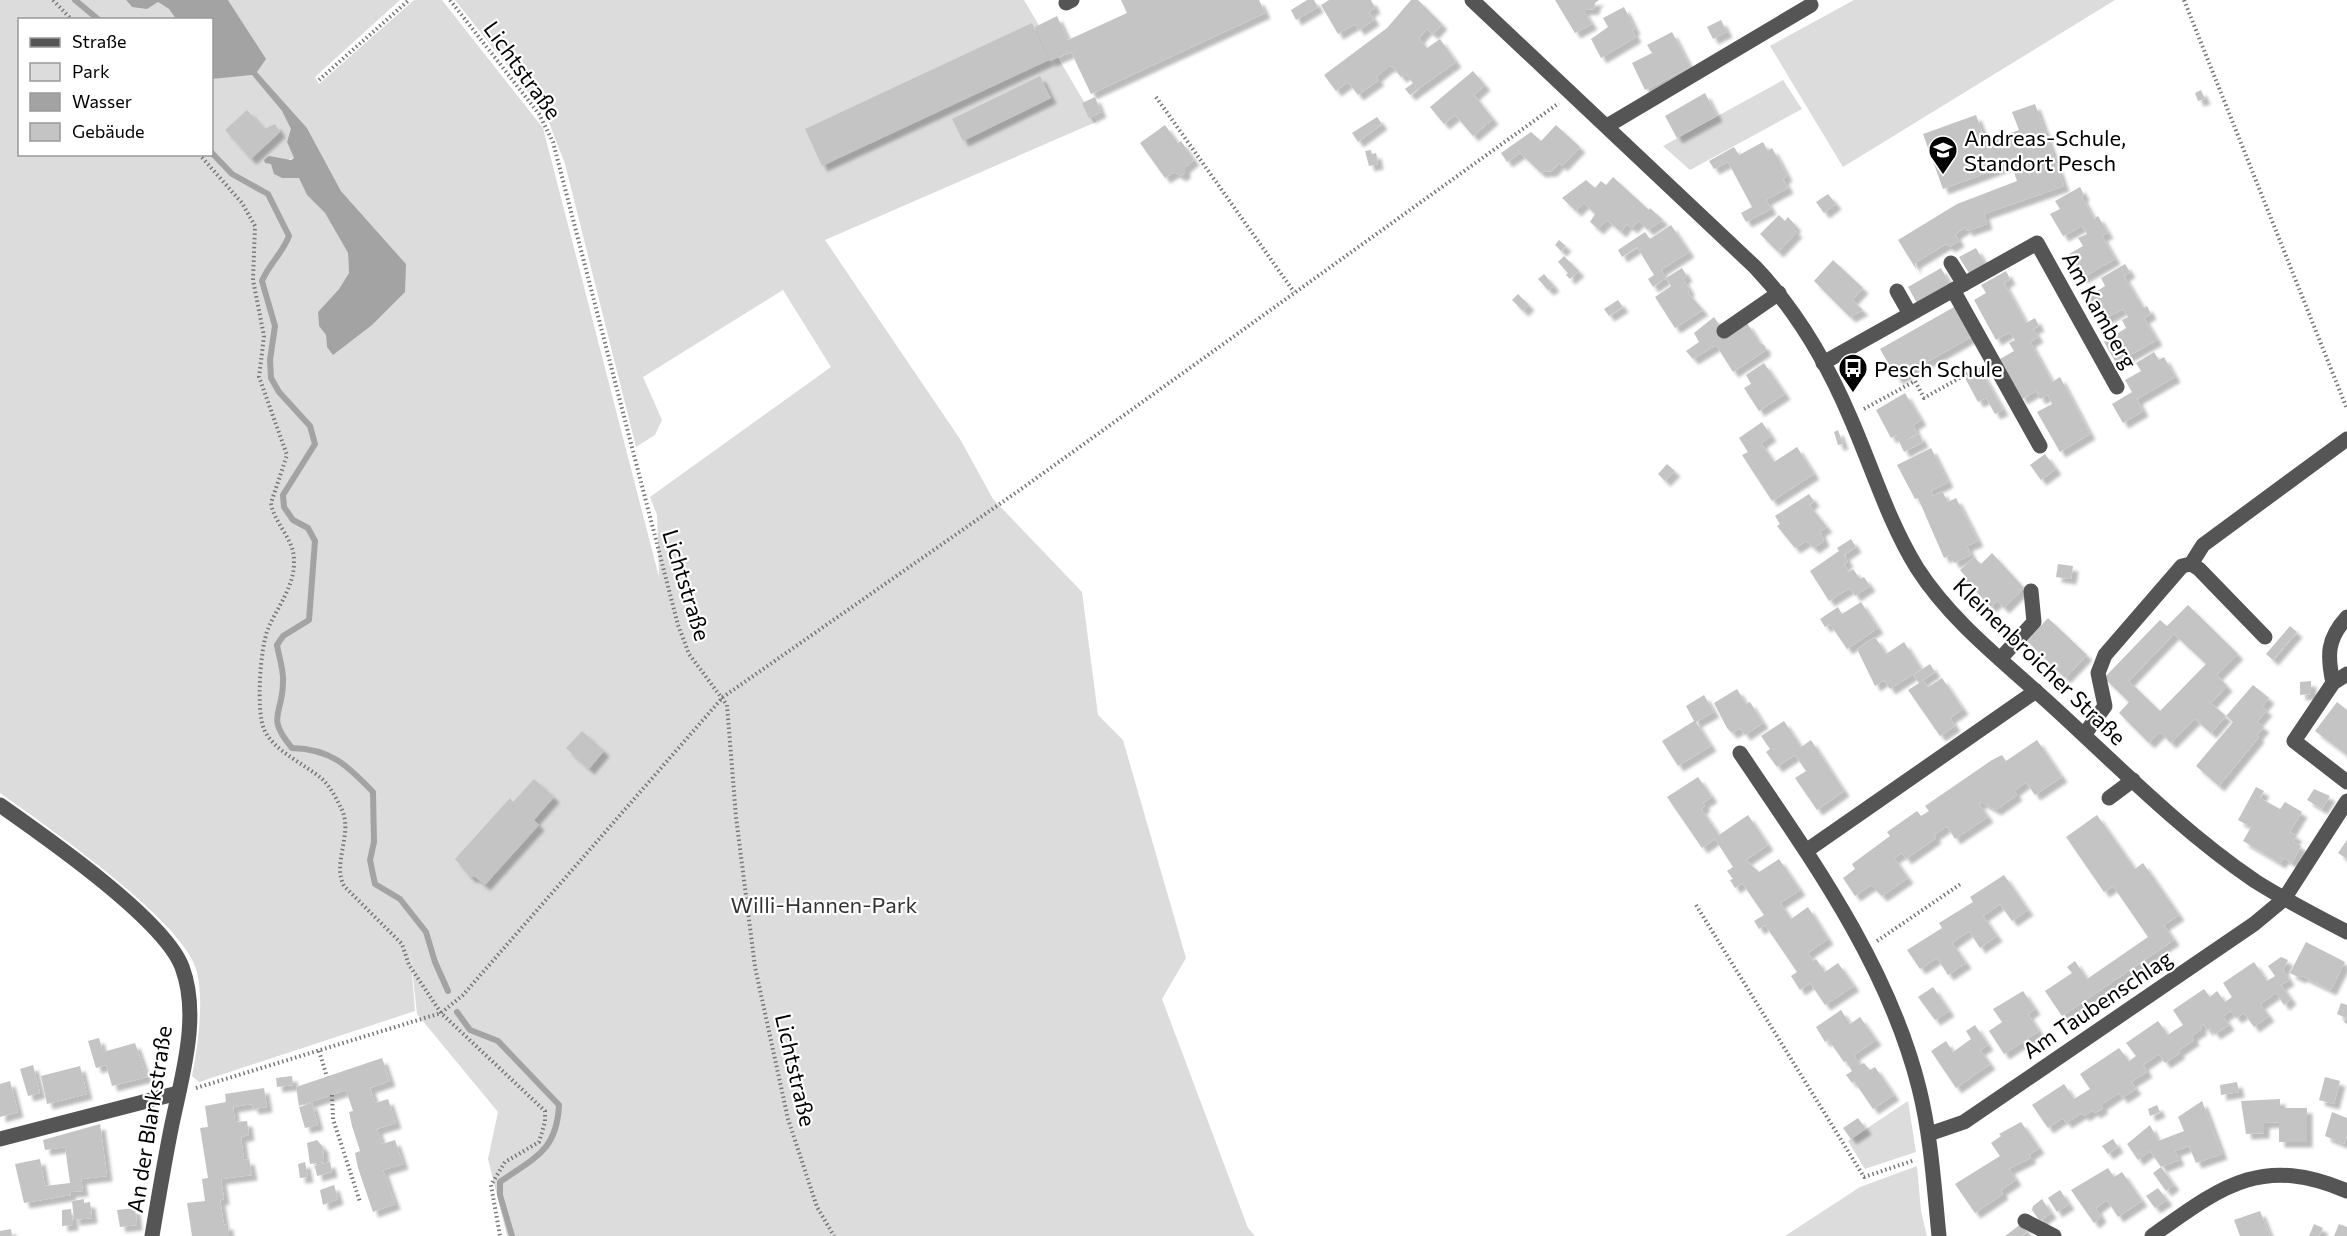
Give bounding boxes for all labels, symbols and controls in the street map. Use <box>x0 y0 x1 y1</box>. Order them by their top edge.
street label: Lichtstraße <box>478 16 568 124</box>
legend <box>18 18 213 156</box>
text: Straße <box>72 30 127 52</box>
text: Park <box>72 60 110 82</box>
text: Wasser <box>72 90 132 112</box>
text: Gebäude <box>72 120 145 142</box>
place label: Andreas-Schule, Standort Pesch <box>1964 124 2126 176</box>
school or university icon: Andreas-Schule, Standort Pesch <box>1927 134 1959 176</box>
street label: Am Kamberg <box>2057 247 2143 373</box>
bus stop icon: Pesch Schule <box>1837 352 1869 394</box>
place label: Pesch Schule <box>1874 355 2003 382</box>
street label: Lichtstraße <box>657 526 717 644</box>
street label: Kleinenbroicher Straße <box>1948 572 2132 750</box>
park label: Willi-Hannen-Park <box>731 891 918 918</box>
street label: Am Taubenschlag <box>2017 944 2177 1064</box>
street label: Lichtstraße <box>770 1011 822 1129</box>
street label: An der Blankstraße <box>121 1023 177 1215</box>

